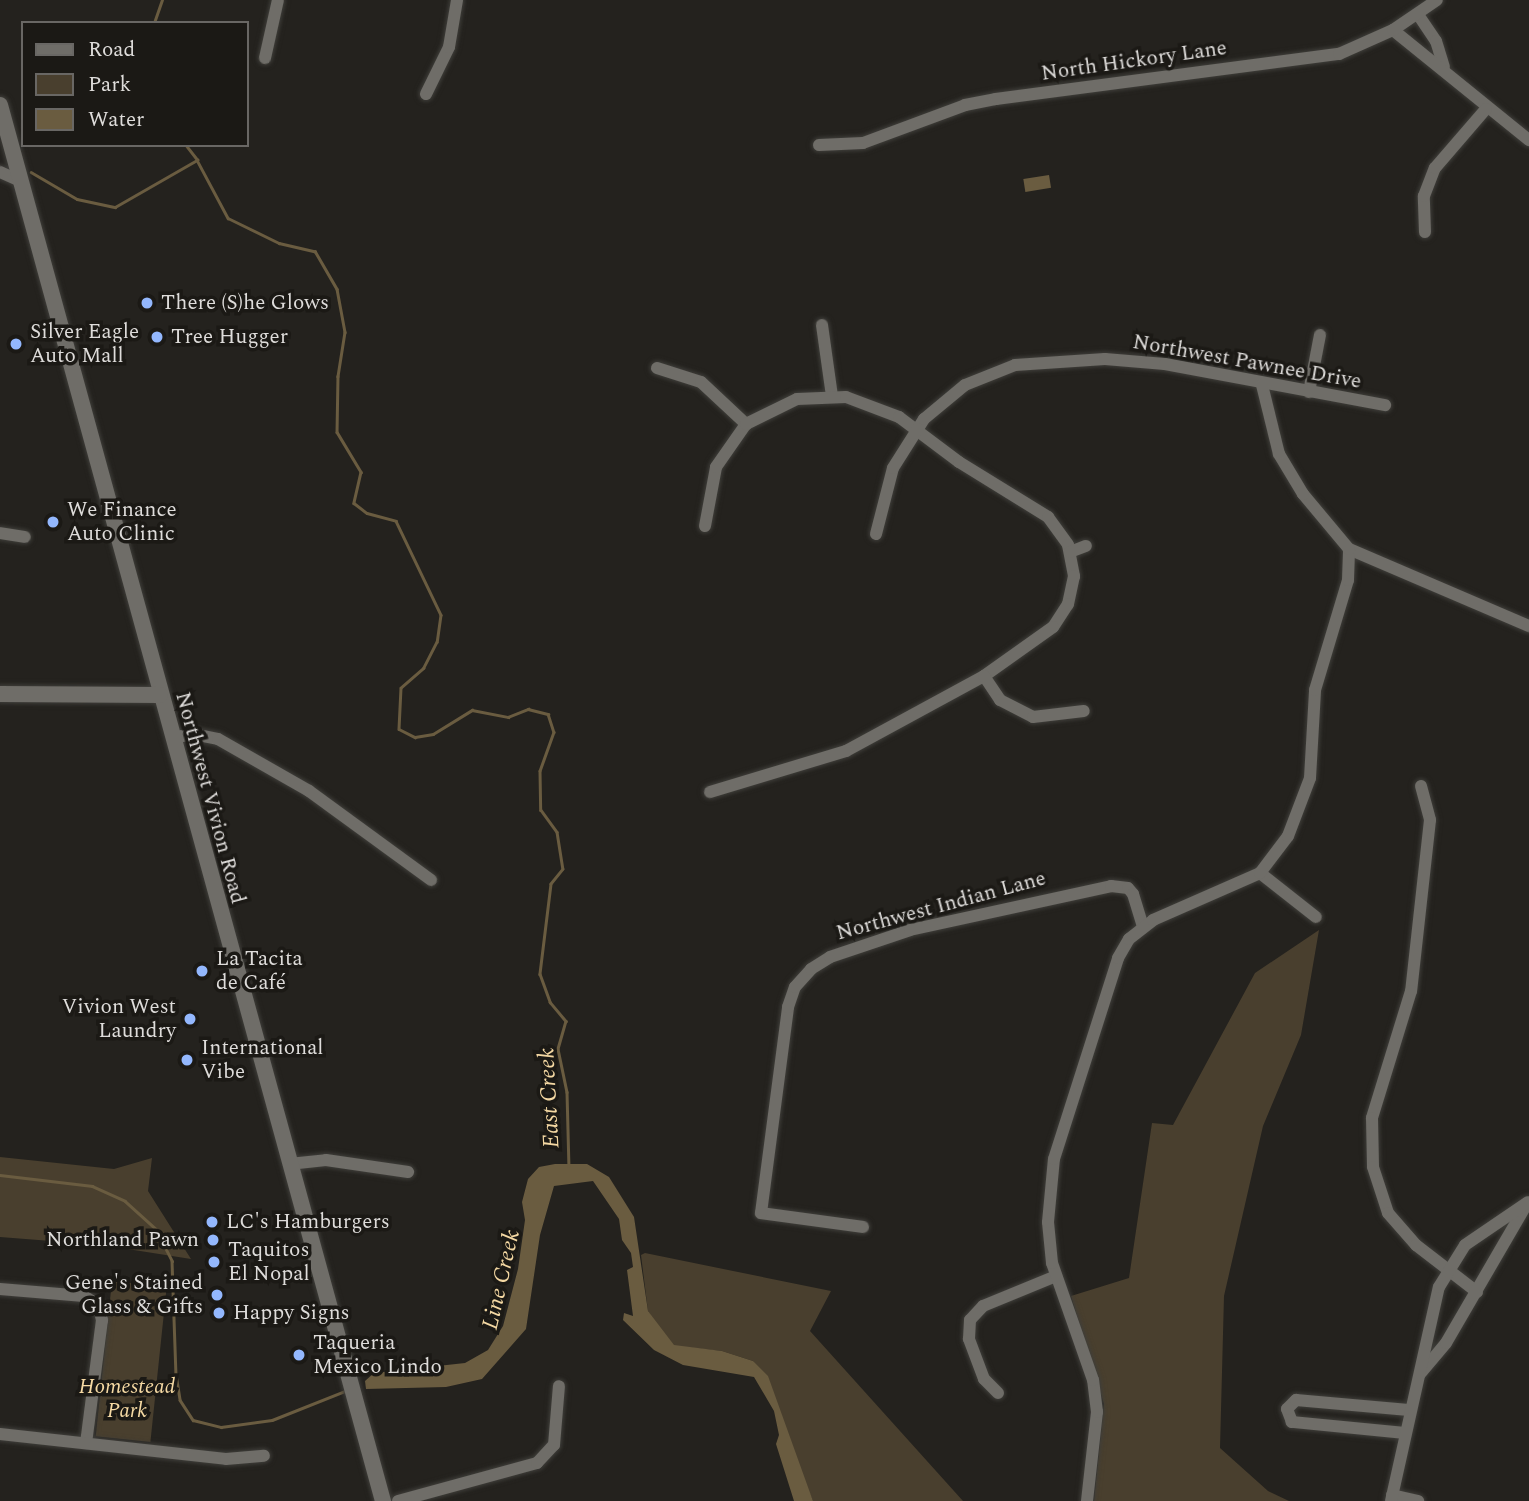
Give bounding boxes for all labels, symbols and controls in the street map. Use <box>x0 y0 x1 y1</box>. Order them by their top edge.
legend <box>21 21 248 147</box>
text: Road <box>88 34 135 66</box>
street label: North Hickory Lane <box>1040 35 1228 87</box>
text: Park <box>88 69 131 101</box>
text: Water <box>88 104 144 136</box>
place label: There (S)he Glows <box>161 290 329 316</box>
marker: There (S)he Glows <box>139 295 155 311</box>
place label: Silver Eagle Auto Mall <box>30 319 139 369</box>
place label: Tree Hugger <box>171 324 288 350</box>
marker: Tree Hugger <box>149 329 165 345</box>
street label: Northwest Pawnee Drive <box>1131 329 1363 395</box>
marker: Silver Eagle Auto Mall <box>8 336 24 352</box>
place label: We Finance Auto Clinic <box>67 497 177 547</box>
marker: We Finance Auto Clinic <box>45 514 61 530</box>
street label: Northwest Vivion Road <box>170 689 250 907</box>
street label: Northwest Indian Lane <box>834 866 1048 946</box>
place label: La Tacita de Café <box>216 946 303 996</box>
marker: La Tacita de Café <box>194 963 210 979</box>
place label: Vivion West Laundry <box>62 994 176 1044</box>
marker: Vivion West Laundry <box>182 1011 198 1027</box>
place label: International Vibe <box>201 1035 324 1085</box>
water label: East Creek <box>534 1047 566 1149</box>
marker: International Vibe <box>179 1052 195 1068</box>
place label: LC's Hamburgers <box>226 1209 390 1235</box>
marker: LC's Hamburgers <box>204 1214 220 1230</box>
place label: Northland Pawn <box>46 1227 199 1253</box>
water label: Line Creek <box>477 1227 527 1333</box>
marker: Northland Pawn <box>205 1232 221 1248</box>
place label: Taquitos El Nopal <box>228 1237 310 1287</box>
marker: Taquitos El Nopal <box>206 1254 222 1270</box>
place label: Gene's Stained Glass & Gifts <box>65 1270 203 1320</box>
marker: Gene's Stained Glass & Gifts <box>209 1287 225 1303</box>
place label: Happy Signs <box>233 1300 350 1326</box>
marker: Happy Signs <box>211 1305 227 1321</box>
place label: Taqueria Mexico Lindo <box>313 1330 442 1380</box>
marker: Taqueria Mexico Lindo <box>291 1347 307 1363</box>
park label: Homestead Park <box>79 1374 175 1424</box>

